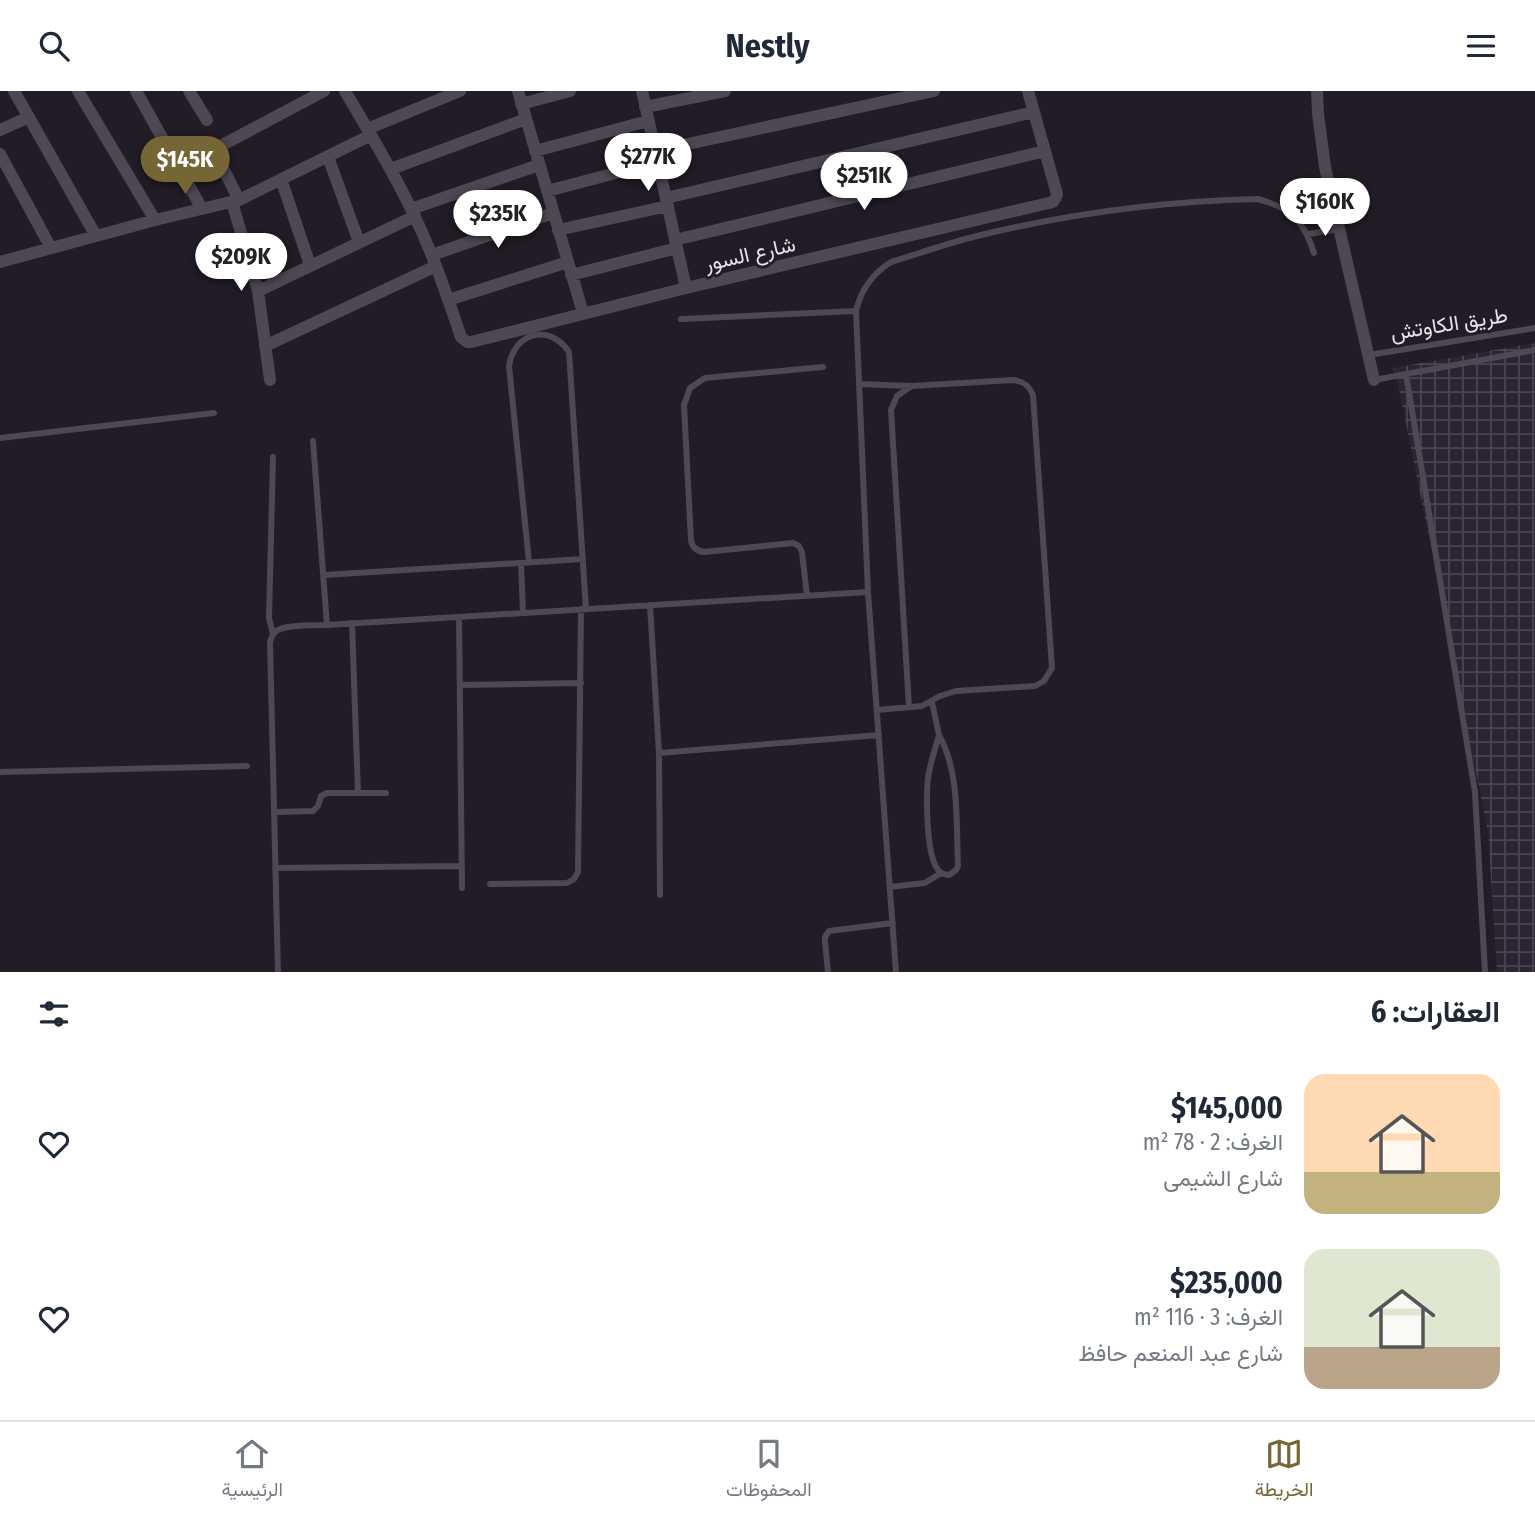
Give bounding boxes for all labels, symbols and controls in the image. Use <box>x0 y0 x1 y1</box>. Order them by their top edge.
icon: search <box>35 27 73 65</box>
text: Nestly <box>726 27 810 65</box>
icon: menu <box>1462 27 1500 65</box>
pin: $277K <box>599 133 697 193</box>
pin: $145K <box>136 137 234 196</box>
text: $277K <box>621 142 675 170</box>
text: $145K <box>157 145 213 173</box>
pin: $251K <box>815 152 913 212</box>
text: $251K <box>836 161 892 189</box>
pin: $160K <box>1276 179 1374 238</box>
text: $160K <box>1296 187 1354 215</box>
pin: $235K <box>449 191 547 250</box>
text: $235K <box>469 199 527 227</box>
street label: شارع السور <box>701 231 798 278</box>
pin: $209K <box>192 233 290 293</box>
text: $209K <box>211 242 271 270</box>
street label: طريق الكاوتش <box>1389 302 1509 346</box>
text: العقارات: 6 <box>1371 994 1500 1030</box>
icon: filters <box>35 995 73 1033</box>
text: $145,000 <box>1171 1090 1283 1126</box>
icon: home <box>1360 1102 1444 1186</box>
icon: heart <box>35 1125 73 1163</box>
text: الغرف: 2 · 78 m² <box>1143 1128 1283 1156</box>
text: شارع الشيمى <box>1163 1164 1283 1192</box>
text: $235,000 <box>1170 1265 1283 1301</box>
icon: home <box>1360 1277 1444 1361</box>
icon: heart <box>35 1300 73 1338</box>
text: الغرف: 3 · 116 m² <box>1134 1303 1283 1331</box>
text: شارع عبد المنعم حافظ <box>1078 1339 1283 1367</box>
tab: الرئيسية <box>222 1435 283 1506</box>
tab: المحفوظات <box>726 1435 812 1506</box>
tab: الخريطة <box>1255 1435 1313 1506</box>

